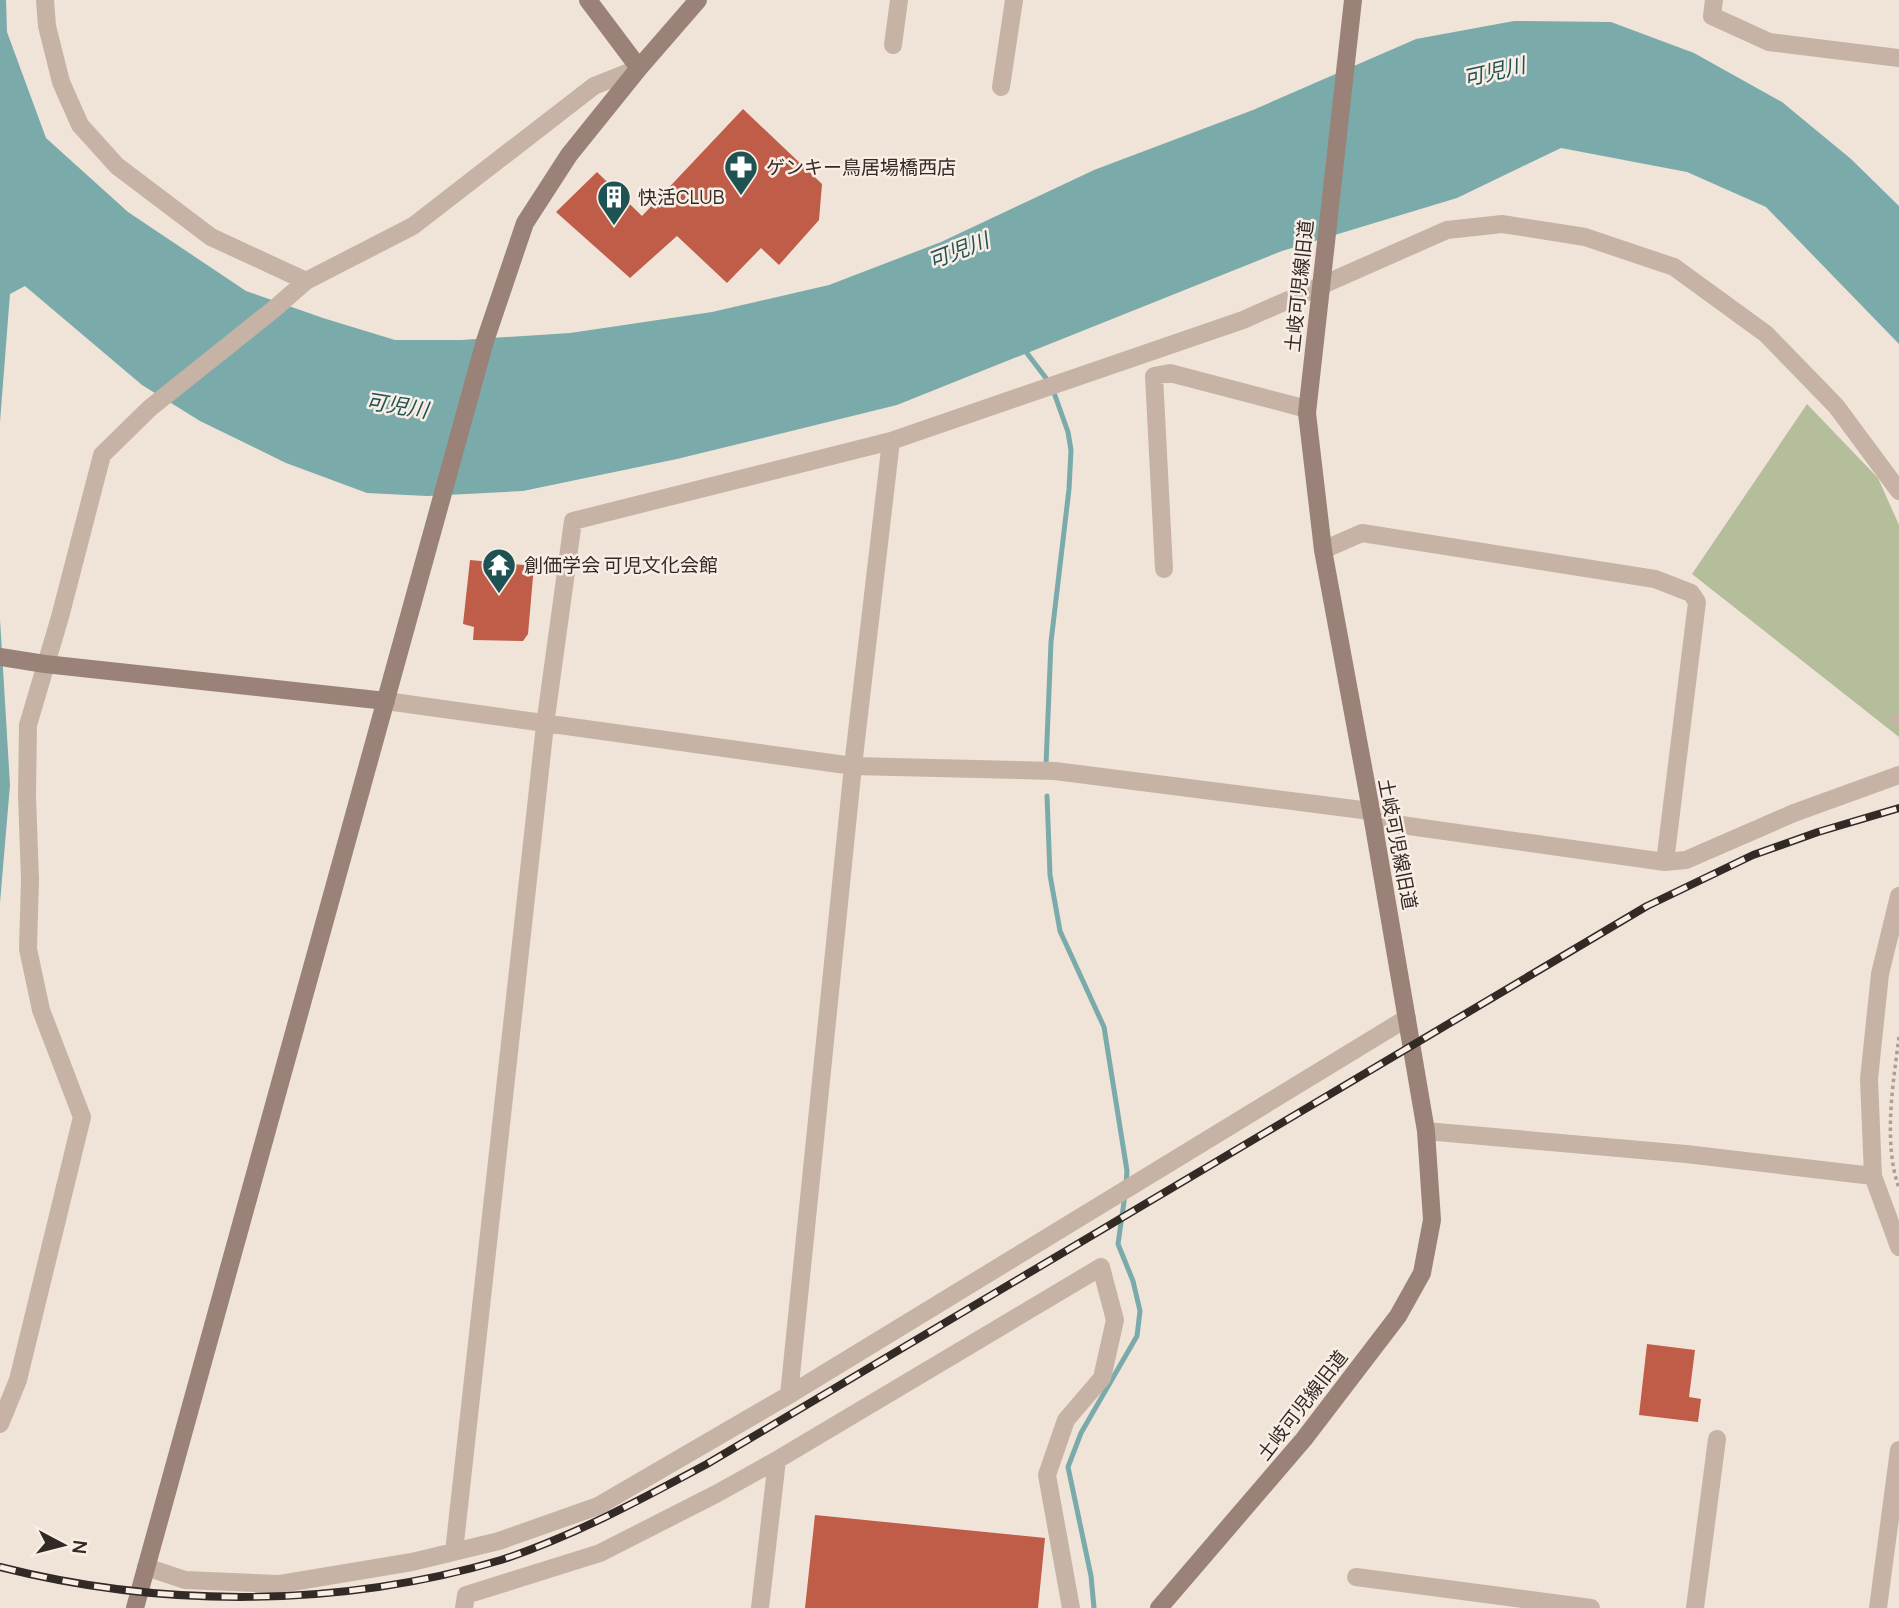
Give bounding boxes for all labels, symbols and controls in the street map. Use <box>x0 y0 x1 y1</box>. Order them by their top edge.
water label: 可児川 <box>1460 50 1530 92</box>
pharmacy icon: ゲンキー鳥居場橋西店 <box>722 148 760 197</box>
place label: ゲンキー鳥居場橋西店 <box>766 154 956 180</box>
building icon: 快活CLUB <box>595 178 633 227</box>
place label: 快活CLUB <box>638 184 725 210</box>
street label: 土岐可児線旧道 <box>1279 218 1319 354</box>
water label: 可児川 <box>924 225 994 274</box>
water label: 可児川 <box>364 386 432 424</box>
temple icon: 創価学会 可児文化会館 <box>480 546 518 595</box>
place label: 創価学会 可児文化会館 <box>524 552 718 578</box>
street label: 土岐可児線旧道 <box>1373 776 1423 912</box>
street label: 土岐可児線旧道 <box>1251 1345 1353 1465</box>
north arrow <box>28 1510 98 1580</box>
text: N <box>66 1539 94 1555</box>

